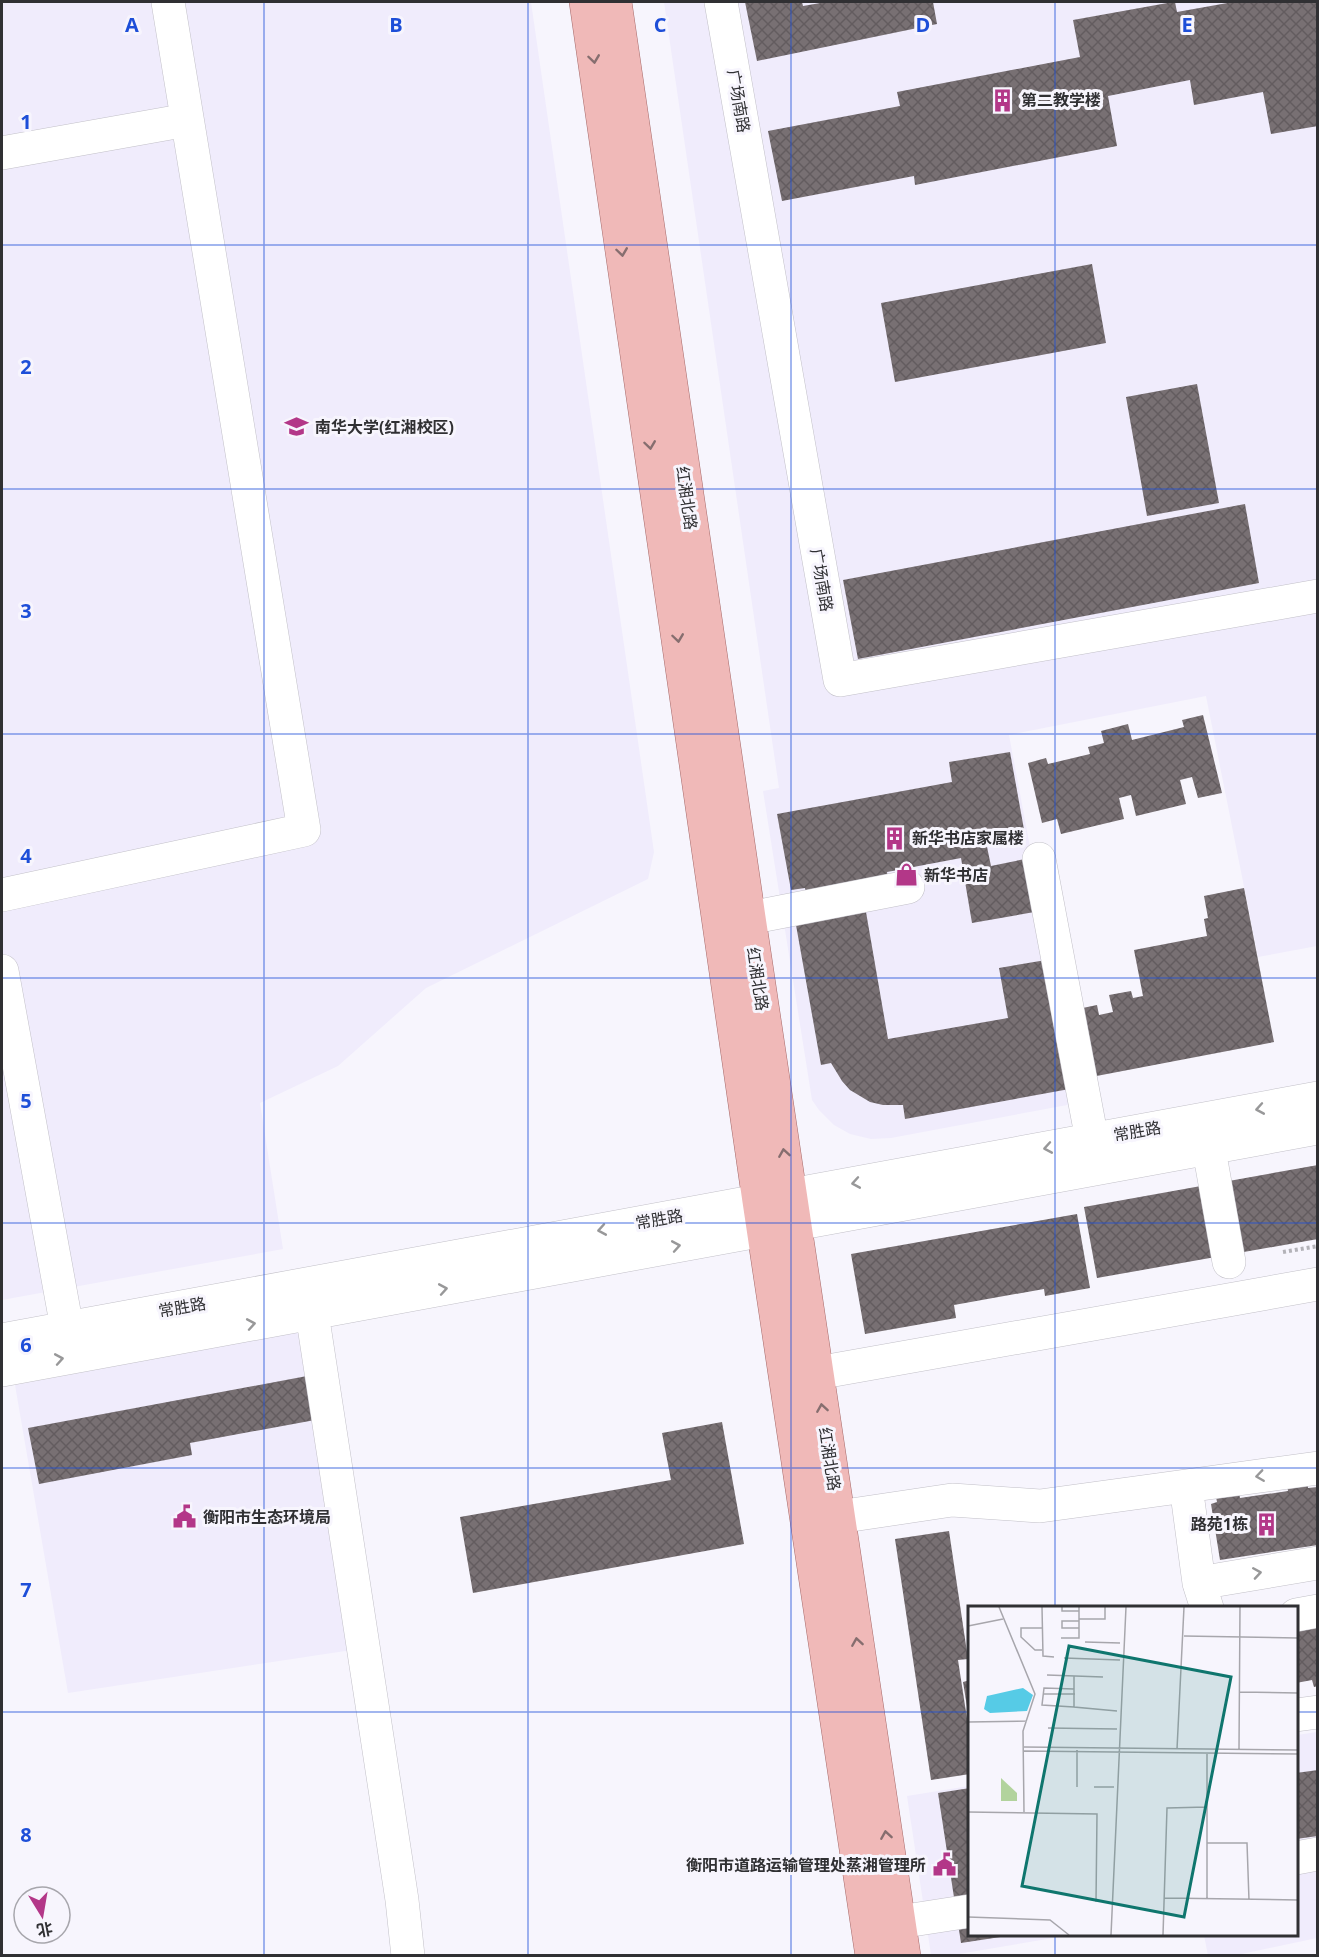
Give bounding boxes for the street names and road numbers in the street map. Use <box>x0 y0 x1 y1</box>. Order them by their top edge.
street label: 广场南路 <box>723 68 755 134</box>
street label: 红湘北路 <box>672 465 702 531</box>
street label: 广场南路 <box>806 547 838 613</box>
street label: 红湘北路 <box>742 946 774 1012</box>
street label: 常胜路 <box>1111 1116 1163 1146</box>
street label: 常胜路 <box>633 1204 685 1234</box>
street label: 常胜路 <box>156 1292 208 1322</box>
street label: 红湘北路 <box>814 1426 846 1492</box>

